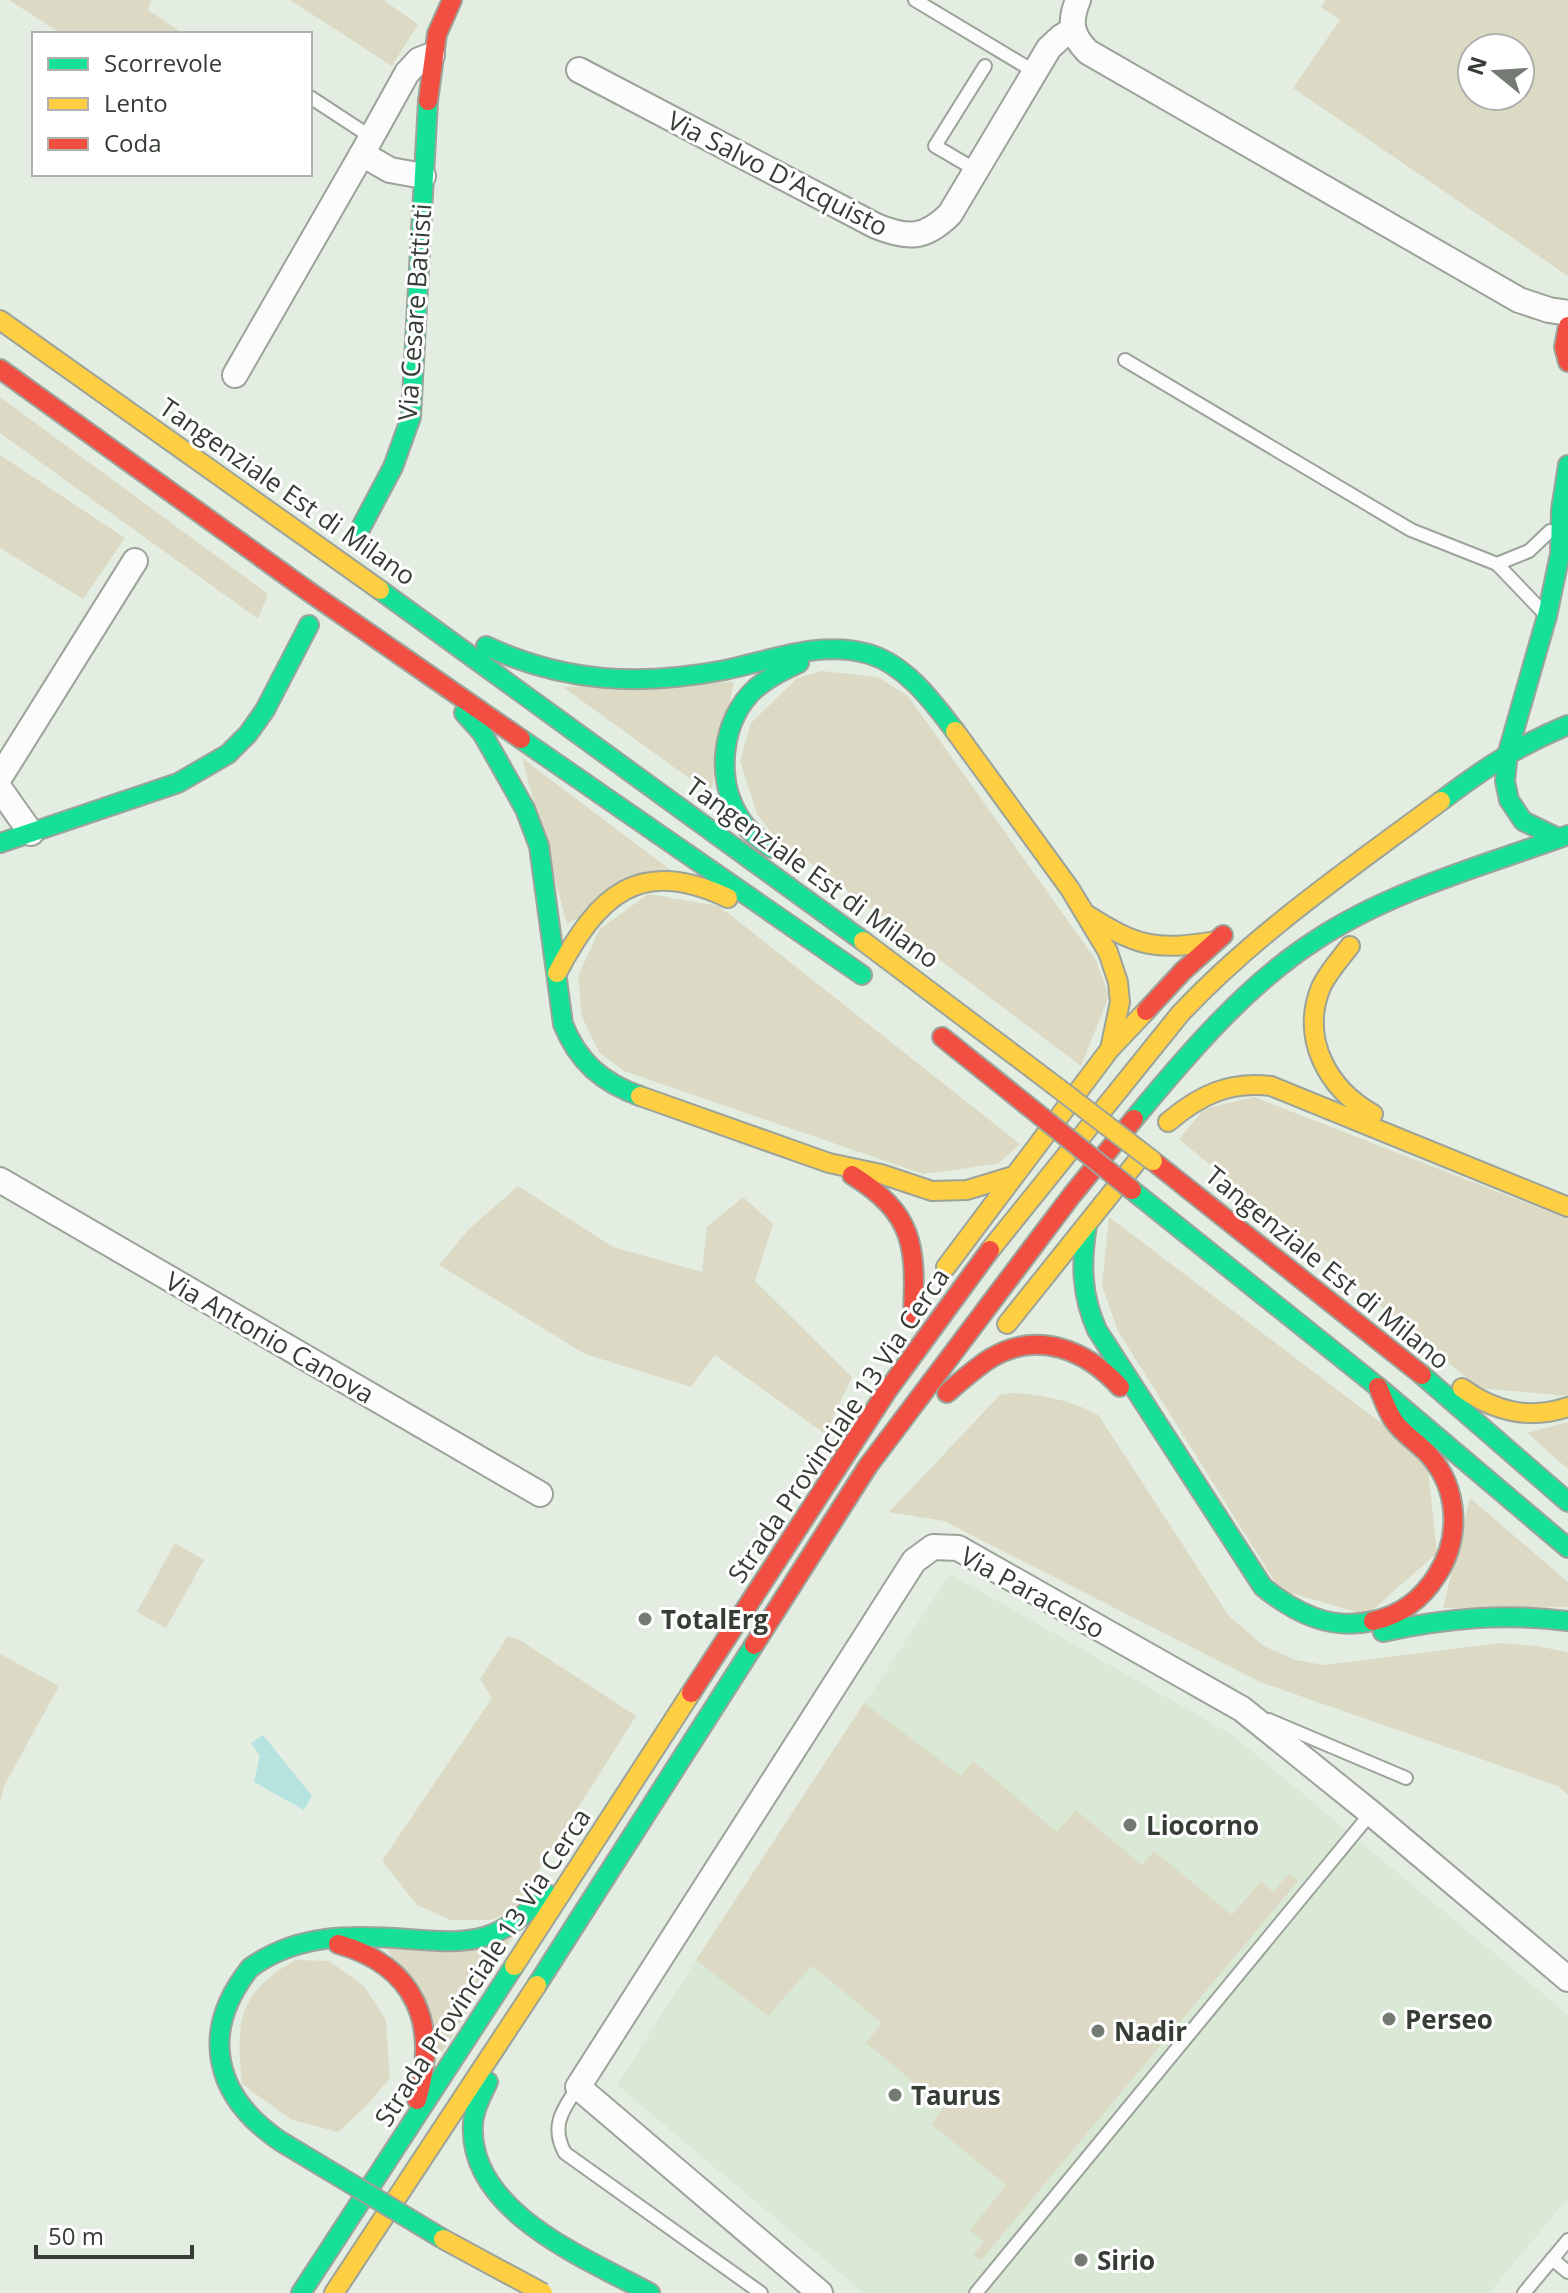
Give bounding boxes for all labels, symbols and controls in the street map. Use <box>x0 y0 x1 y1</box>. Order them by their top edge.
legend <box>32 32 312 176</box>
north arrow <box>1456 32 1536 112</box>
text: Scorrevole <box>104 46 222 79</box>
text: N <box>1459 52 1493 79</box>
text: Lento <box>104 86 168 119</box>
street label: Via Salvo D'Acquisto <box>662 102 894 244</box>
text: Coda <box>104 126 162 159</box>
street label: Via Cesare Battisti <box>388 202 440 422</box>
street label: Tangenziale Est di Milano <box>153 389 423 593</box>
street label: Tangenziale Est di Milano <box>679 768 947 976</box>
street label: Tangenziale Est di Milano <box>1198 1157 1458 1377</box>
street label: Strada Provinciale 13 Via Cerca <box>719 1260 957 1590</box>
street label: Via Antonio Canova <box>159 1263 381 1411</box>
street label: Via Paracelso <box>954 1537 1112 1647</box>
place label: TotalErg <box>661 1601 768 1637</box>
marker: TotalErg <box>636 1610 654 1628</box>
street label: Strada Provinciale 13 Via Cerca <box>365 1801 599 2133</box>
place label: Liocorno <box>1146 1807 1259 1843</box>
marker: Liocorno <box>1121 1816 1139 1834</box>
place label: Perseo <box>1405 2001 1493 2037</box>
marker: Perseo <box>1380 2010 1398 2028</box>
place label: Nadir <box>1114 2013 1187 2049</box>
marker: Nadir <box>1089 2022 1107 2040</box>
place label: Taurus <box>911 2077 1001 2113</box>
marker: Taurus <box>886 2086 904 2104</box>
scale bar <box>36 2209 192 2259</box>
text: 50 m <box>48 2219 104 2252</box>
place label: Sirio <box>1097 2242 1155 2278</box>
marker: Sirio <box>1072 2251 1090 2269</box>

